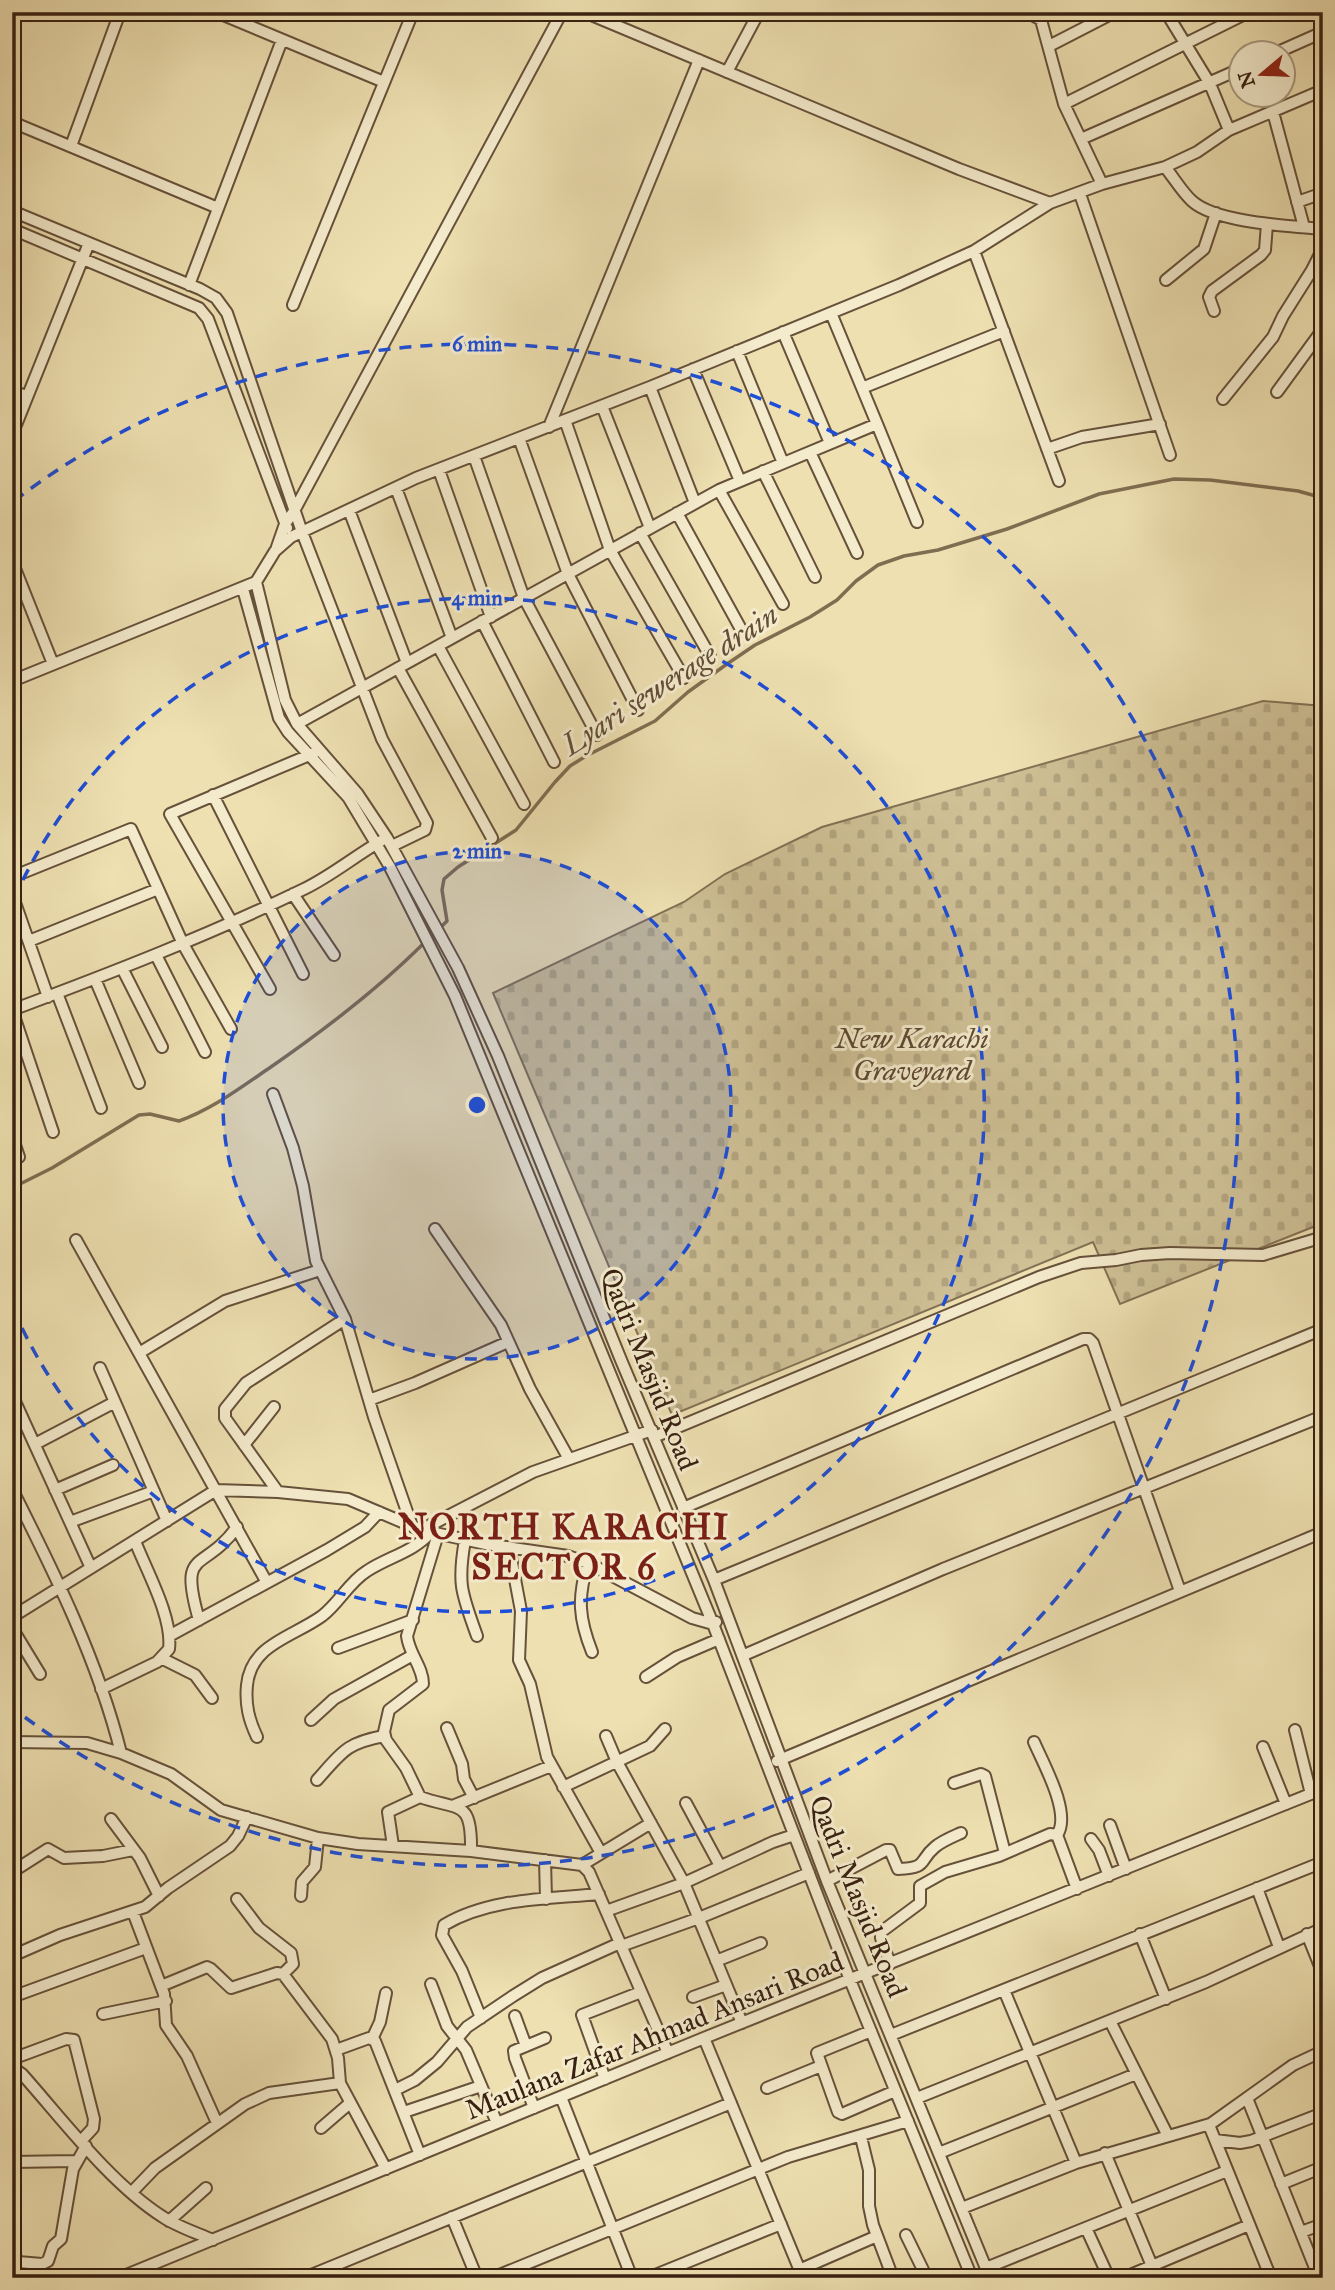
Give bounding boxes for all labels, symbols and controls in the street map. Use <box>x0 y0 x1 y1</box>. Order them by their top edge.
north arrow <box>1226 38 1296 108</box>
text: N <box>1233 68 1260 91</box>
text: 6 min <box>452 331 503 357</box>
text: 4 min <box>451 585 503 611</box>
water label: Lyari sewerage drain <box>554 597 785 764</box>
text: 2 min <box>452 838 502 864</box>
park label: New Karachi Graveyard <box>834 1021 988 1088</box>
centre of rings <box>465 1093 489 1117</box>
street label: Qadri Masjid Road <box>593 1263 706 1475</box>
district label: NORTH KARACHI SECTOR 6 <box>398 1506 730 1589</box>
street label: Qadri Masjid Road <box>802 1790 915 2002</box>
street label: Maulana Zafar Ahmad Ansari Road <box>460 1943 848 2128</box>

